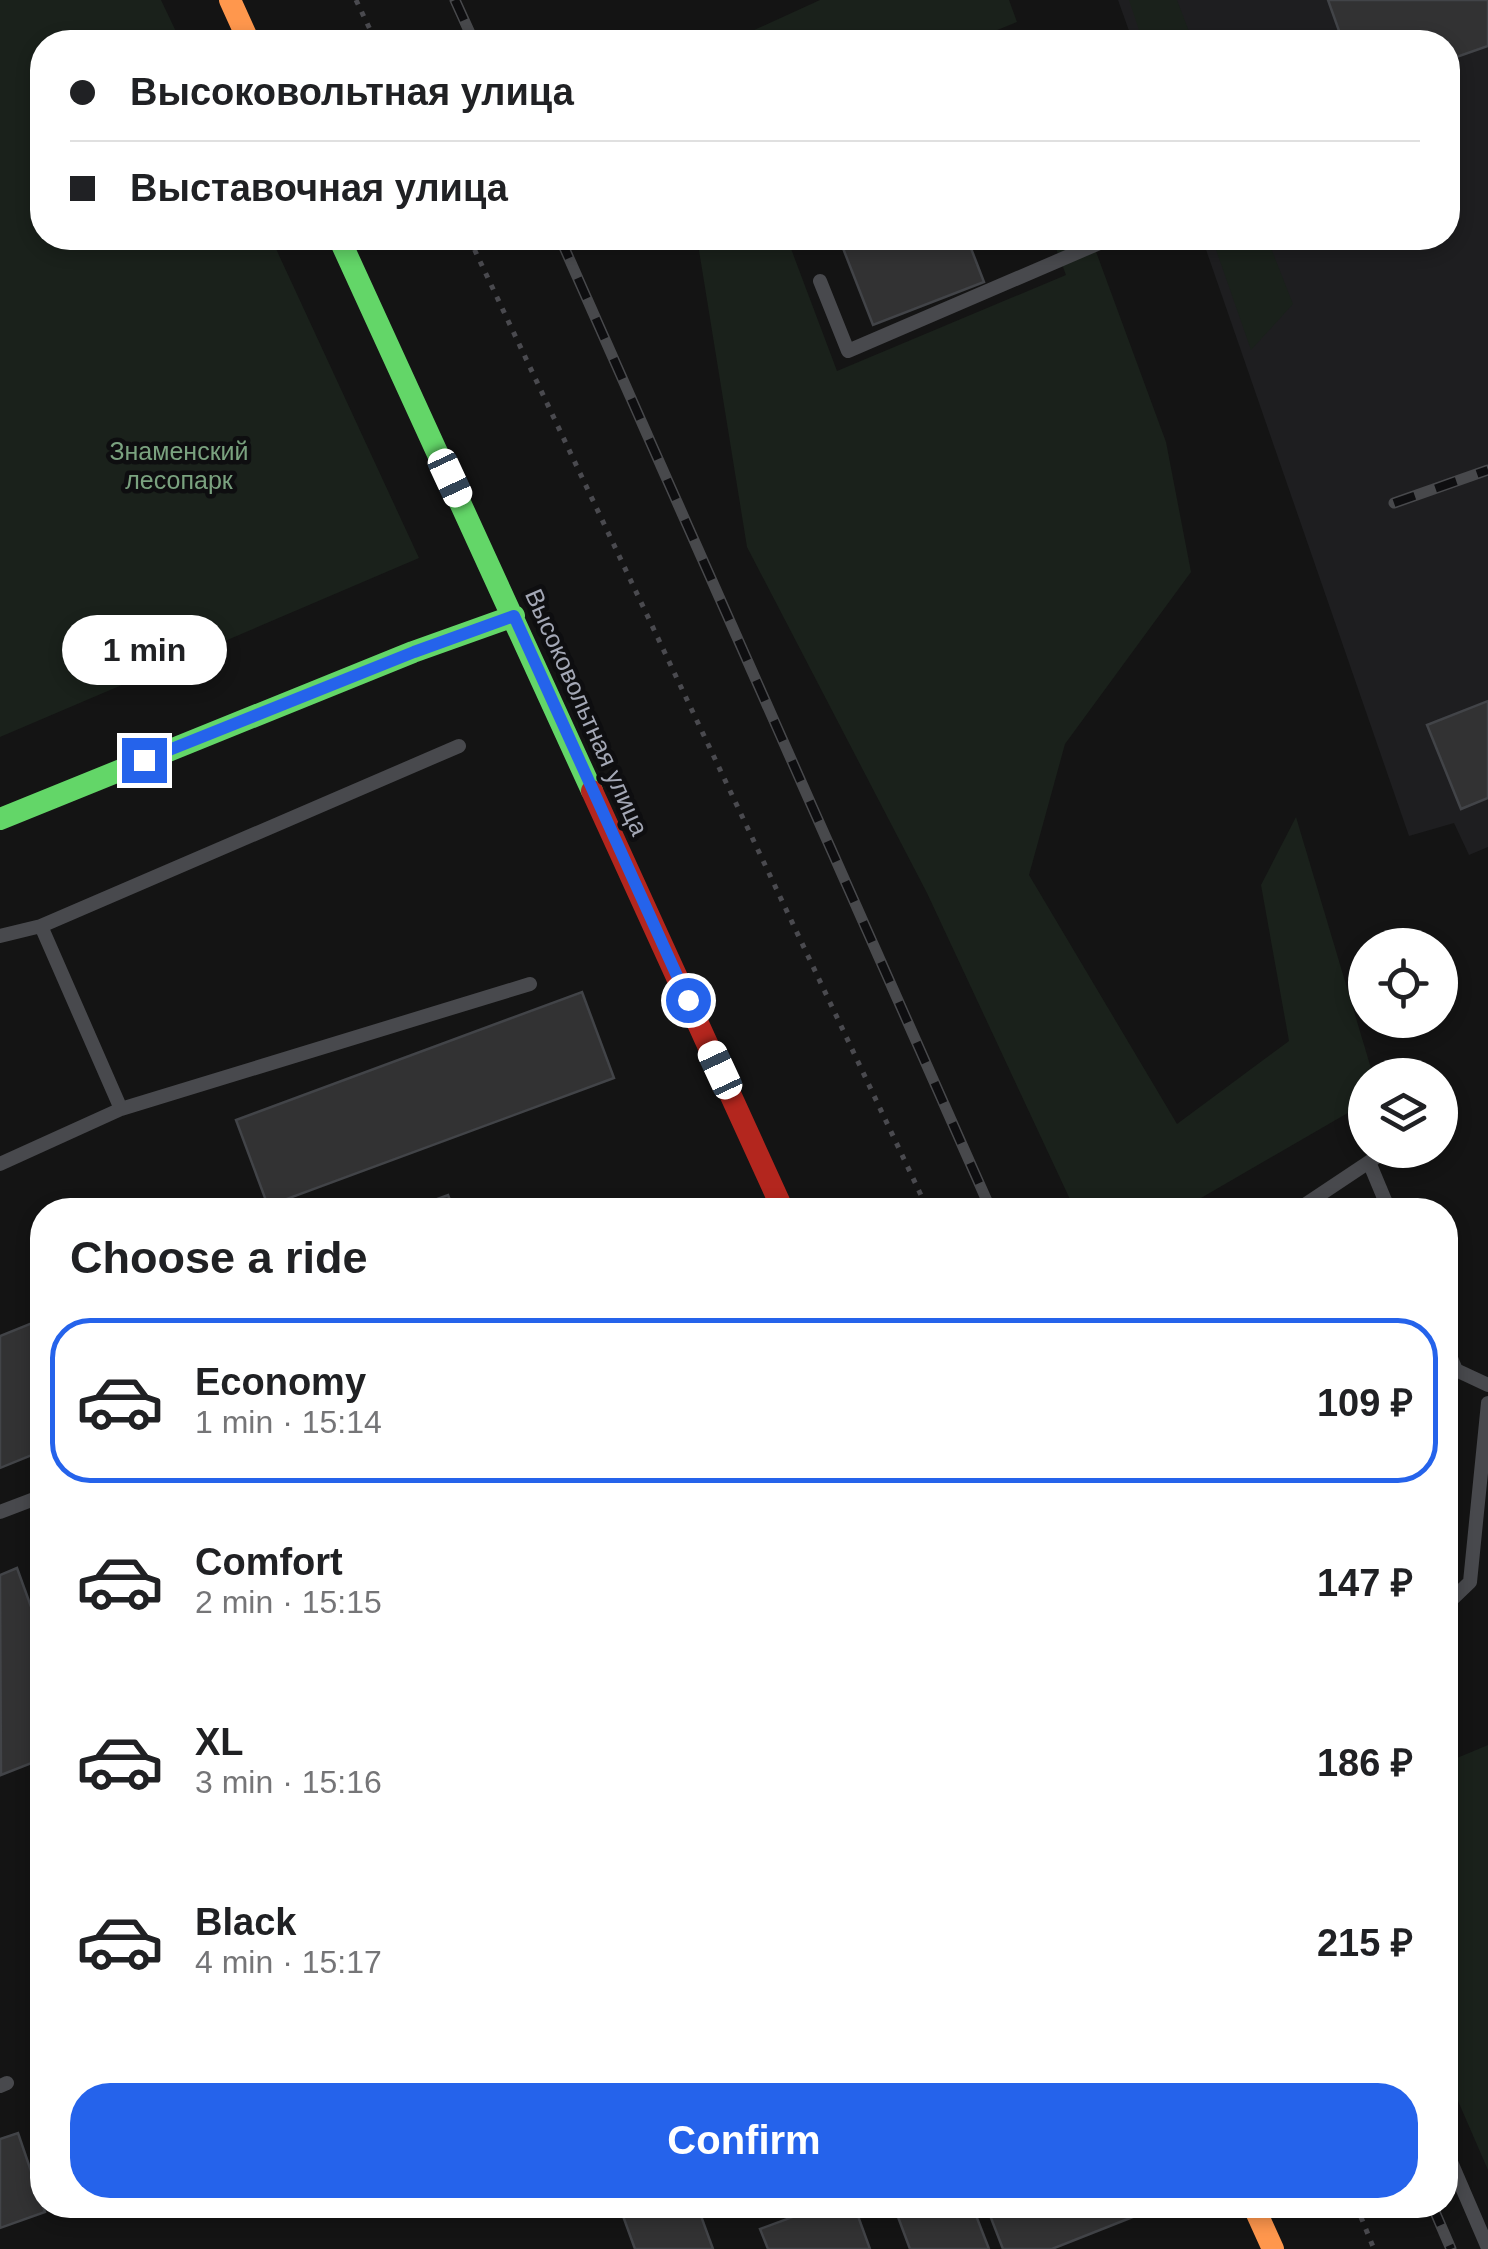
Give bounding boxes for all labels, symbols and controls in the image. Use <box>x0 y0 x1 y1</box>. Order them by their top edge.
text: Высоковольтная улица <box>130 71 574 113</box>
text: Выставочная улица <box>130 167 508 209</box>
park label: Знаменский лесопарк <box>109 437 249 494</box>
car <box>424 444 476 512</box>
street label: Высоковольтная улица <box>520 584 654 840</box>
callout: 1 min <box>62 615 226 685</box>
text: 1 min <box>103 632 186 668</box>
route end <box>122 738 167 783</box>
map controls <box>1348 928 1458 1168</box>
button: locate <box>1348 928 1458 1038</box>
route start <box>666 978 711 1023</box>
car <box>694 1036 746 1104</box>
button: layers <box>1348 1058 1458 1168</box>
text: Choose a ride <box>70 1232 368 1283</box>
icon: car <box>75 1356 165 1446</box>
text: Economy <box>195 1361 366 1403</box>
text: 109 ₽ <box>1317 1382 1413 1424</box>
text: 1 min · 15:14 <box>195 1404 382 1440</box>
icon: car <box>75 1536 165 1626</box>
text: Comfort <box>195 1541 343 1583</box>
text: 147 ₽ <box>1317 1562 1413 1604</box>
text: 2 min · 15:15 <box>195 1584 382 1620</box>
icon: car <box>75 1716 165 1806</box>
text: XL <box>195 1721 244 1763</box>
text: 186 ₽ <box>1317 1742 1413 1784</box>
text: 3 min · 15:16 <box>195 1764 382 1800</box>
icon: car <box>75 1896 165 1986</box>
text: Black <box>195 1901 296 1943</box>
text: 215 ₽ <box>1317 1922 1413 1964</box>
text: 4 min · 15:17 <box>195 1944 382 1980</box>
button: Confirm <box>70 2083 1418 2198</box>

